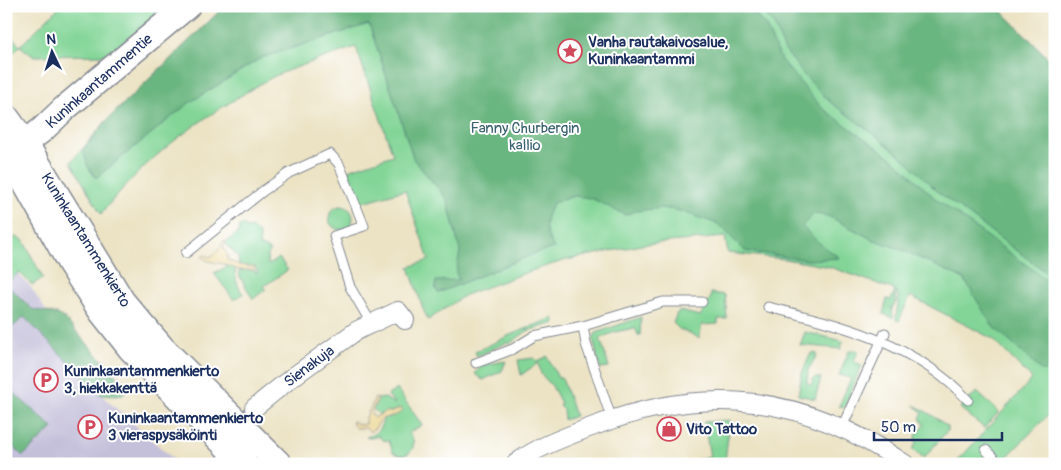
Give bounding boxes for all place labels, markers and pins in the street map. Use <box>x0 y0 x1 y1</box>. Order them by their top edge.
place label: Vanha rautakaivosalue, Kuninkaantammi <box>588 33 728 69</box>
place icon: Vanha rautakaivosalue, Kuninkaantammi <box>557 38 583 64</box>
place label: Kuninkaantammenkierto 3, hiekkakenttä <box>64 362 219 398</box>
parking icon: Kuninkaantammenkierto 3, hiekkakenttä <box>33 367 59 393</box>
place label: Kuninkaantammenkierto 3 vieraspysäköinti <box>108 409 263 445</box>
parking icon: Kuninkaantammenkierto 3 vieraspysäköinti <box>77 414 103 440</box>
shop icon: Vito Tattoo <box>656 416 682 442</box>
place label: Vito Tattoo <box>686 420 757 439</box>

